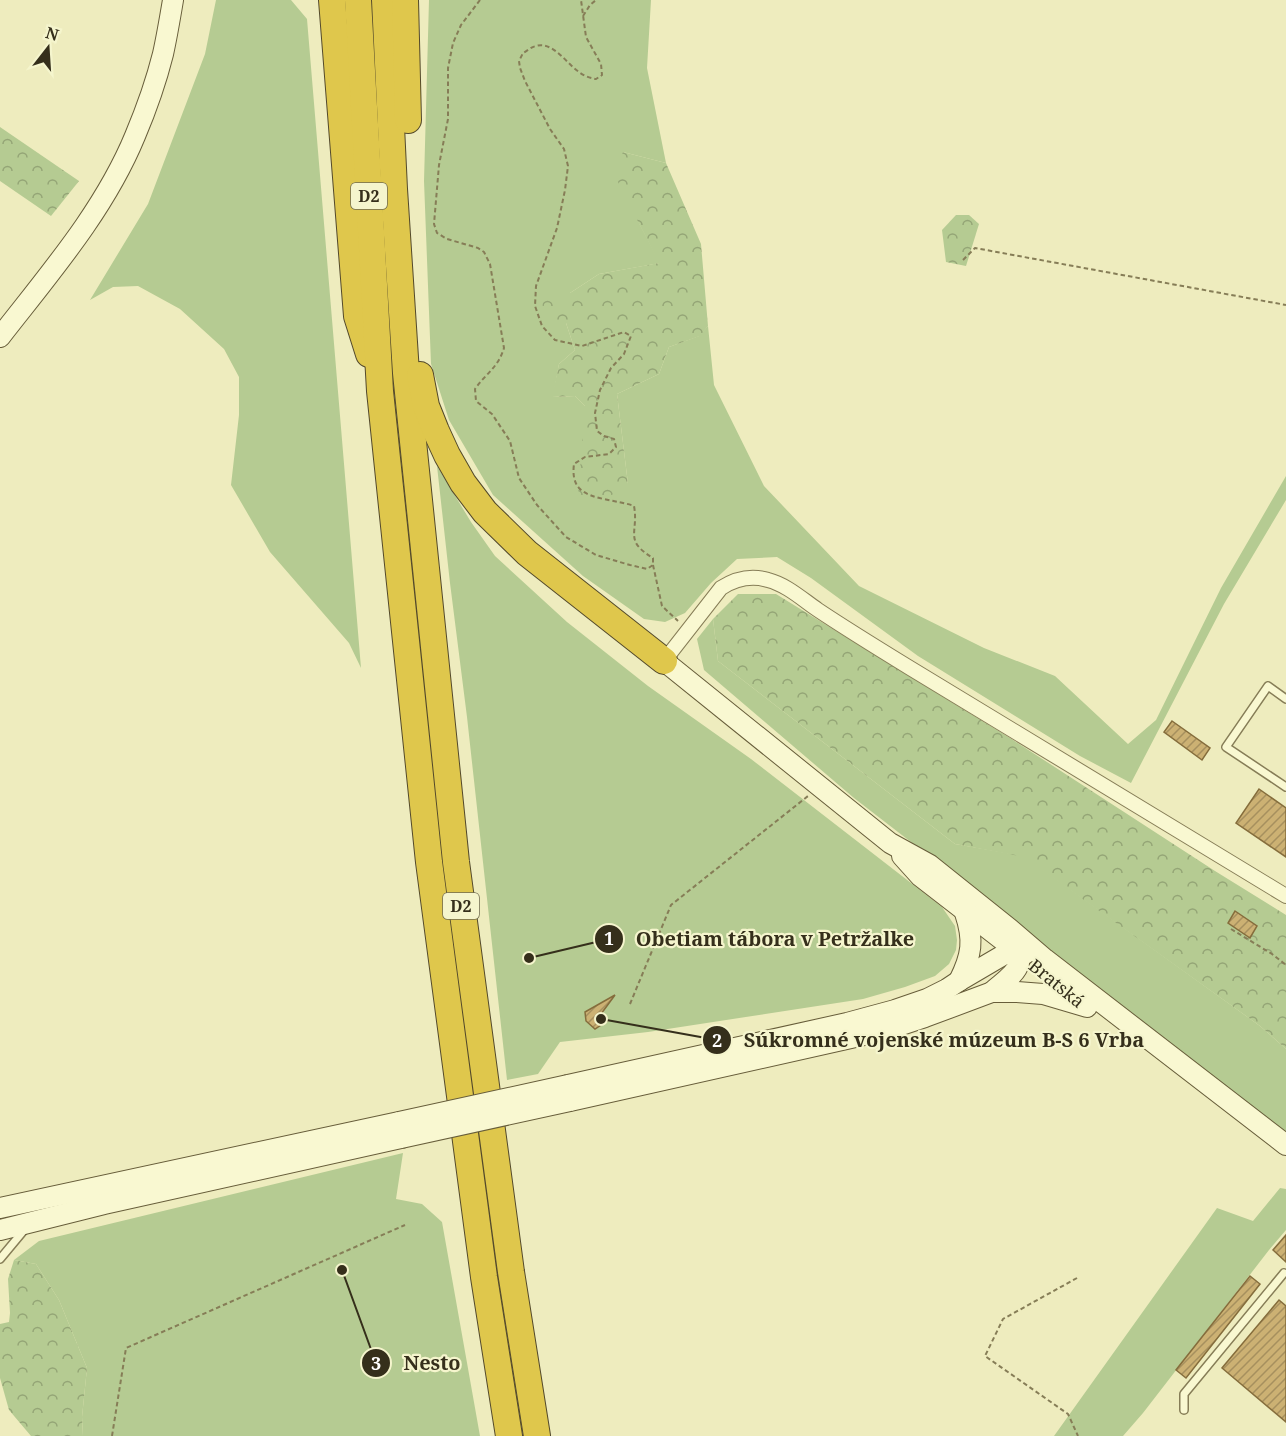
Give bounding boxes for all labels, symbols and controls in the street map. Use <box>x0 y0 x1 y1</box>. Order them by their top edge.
north arrow <box>18 18 78 78</box>
text: N <box>43 21 62 46</box>
road number: D2 <box>351 183 387 209</box>
road number: D2 <box>443 893 479 919</box>
callout: Obetiam tábora v Petržalke <box>594 920 926 958</box>
text: Obetiam tábora v Petržalke <box>636 925 914 952</box>
text: 1 <box>604 926 614 950</box>
street label: Bratská <box>1024 953 1090 1013</box>
callout: Súkromné vojenské múzeum B-S 6 Vrba <box>702 1021 1156 1059</box>
text: Súkromné vojenské múzeum B-S 6 Vrba <box>744 1026 1144 1053</box>
text: 2 <box>712 1028 722 1052</box>
callout: Nesto <box>361 1344 472 1382</box>
text: Nesto <box>403 1349 461 1376</box>
text: 3 <box>371 1351 381 1375</box>

